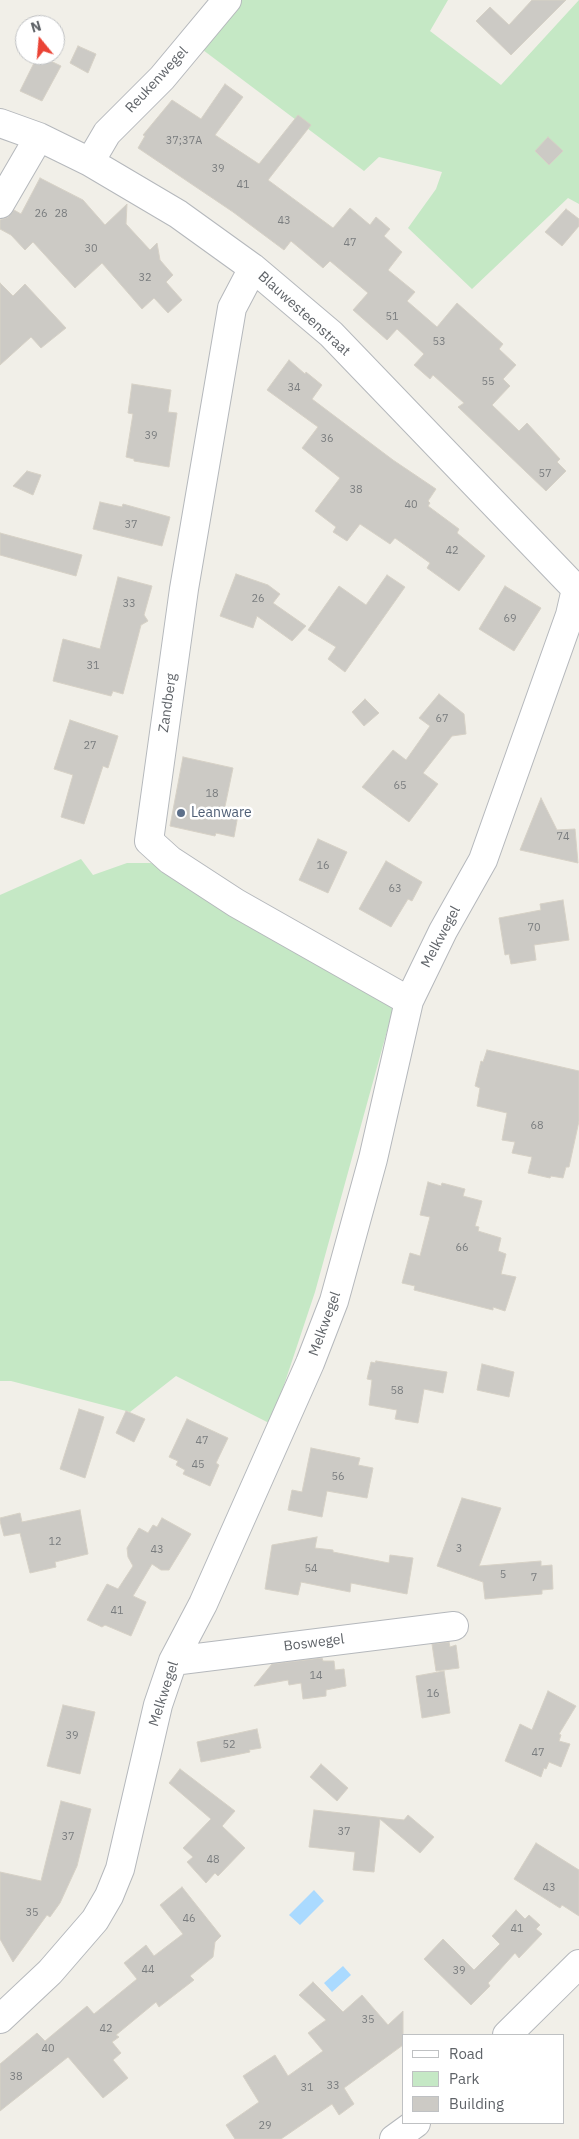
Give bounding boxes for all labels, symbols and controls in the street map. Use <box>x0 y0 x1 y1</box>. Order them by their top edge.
north arrow <box>15 15 65 65</box>
text: N <box>28 17 43 37</box>
street label: Reukenwegel <box>122 43 192 117</box>
house number: 37;37A <box>166 134 202 148</box>
house number: 39 <box>211 162 225 176</box>
house number: 41 <box>236 178 250 192</box>
house number: 26 <box>34 207 48 221</box>
house number: 28 <box>54 207 68 221</box>
house number: 43 <box>277 214 291 228</box>
house number: 47 <box>343 236 357 250</box>
house number: 30 <box>84 242 98 256</box>
street label: Blauwesteenstraat <box>254 268 354 360</box>
house number: 32 <box>138 271 152 285</box>
house number: 51 <box>385 310 399 324</box>
house number: 53 <box>432 335 446 349</box>
house number: 55 <box>481 375 495 389</box>
house number: 34 <box>287 381 301 395</box>
house number: 39 <box>144 429 158 443</box>
house number: 36 <box>320 432 334 446</box>
house number: 57 <box>538 467 552 481</box>
house number: 38 <box>349 483 363 497</box>
house number: 40 <box>404 498 418 512</box>
house number: 37 <box>124 518 138 532</box>
house number: 42 <box>445 544 459 558</box>
house number: 26 <box>251 592 265 606</box>
house number: 33 <box>122 597 136 611</box>
house number: 69 <box>503 612 517 626</box>
house number: 31 <box>86 659 100 673</box>
street label: Zandberg <box>156 672 180 734</box>
house number: 67 <box>435 712 449 726</box>
house number: 27 <box>83 739 97 753</box>
house number: 65 <box>393 779 407 793</box>
house number: 18 <box>205 787 219 801</box>
place label: Leanware <box>191 805 252 821</box>
marker: Leanware <box>175 807 187 819</box>
house number: 74 <box>556 830 570 844</box>
house number: 16 <box>316 859 330 873</box>
house number: 63 <box>388 882 402 896</box>
street label: Melkwegel <box>418 903 464 971</box>
house number: 70 <box>527 921 541 935</box>
house number: 68 <box>530 1119 544 1133</box>
house number: 66 <box>455 1241 469 1255</box>
street label: Melkwegel <box>306 1289 344 1359</box>
house number: 58 <box>390 1384 404 1398</box>
house number: 47 <box>195 1434 209 1448</box>
house number: 45 <box>191 1458 205 1472</box>
house number: 56 <box>331 1470 345 1484</box>
house number: 12 <box>48 1535 62 1549</box>
house number: 3 <box>456 1542 462 1556</box>
house number: 43 <box>150 1543 164 1557</box>
house number: 54 <box>304 1562 318 1576</box>
house number: 5 <box>500 1568 506 1582</box>
house number: 7 <box>531 1571 537 1585</box>
house number: 41 <box>110 1604 124 1618</box>
street label: Boswegel <box>283 1631 345 1655</box>
street label: Melkwegel <box>146 1659 182 1729</box>
house number: 14 <box>309 1669 323 1683</box>
house number: 16 <box>426 1687 440 1701</box>
house number: 39 <box>65 1729 79 1743</box>
house number: 52 <box>222 1738 236 1752</box>
house number: 47 <box>531 1746 545 1760</box>
house number: 37 <box>337 1825 351 1839</box>
house number: 37 <box>61 1830 75 1844</box>
house number: 48 <box>206 1853 220 1867</box>
house number: 43 <box>542 1881 556 1895</box>
house number: 35 <box>25 1906 39 1920</box>
house number: 46 <box>182 1912 196 1926</box>
house number: 41 <box>510 1922 524 1936</box>
house number: 44 <box>141 1963 155 1977</box>
house number: 39 <box>452 1964 466 1978</box>
house number: 35 <box>361 2013 375 2027</box>
house number: 42 <box>99 2022 113 2036</box>
legend <box>402 2034 564 2124</box>
house number: 40 <box>41 2042 55 2056</box>
text: Road <box>449 2044 484 2063</box>
text: Park <box>449 2069 479 2088</box>
house number: 38 <box>9 2070 23 2084</box>
house number: 33 <box>326 2079 340 2093</box>
house number: 31 <box>300 2081 314 2095</box>
text: Building <box>449 2094 504 2113</box>
house number: 29 <box>258 2119 272 2133</box>

